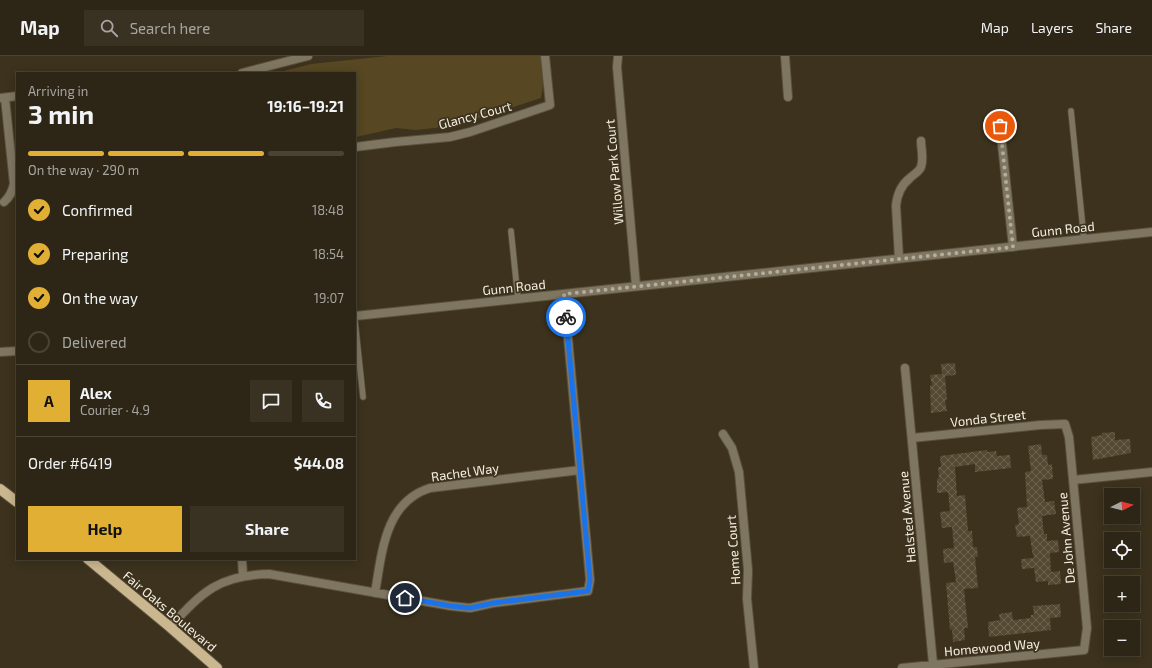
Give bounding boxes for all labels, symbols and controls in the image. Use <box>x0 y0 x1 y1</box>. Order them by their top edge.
search box <box>84 10 364 46</box>
text: Map <box>20 16 60 39</box>
icon: search <box>98 17 120 39</box>
text: Search here <box>130 19 210 37</box>
text: Map <box>981 19 1009 36</box>
text: Layers <box>1031 19 1073 36</box>
text: Share <box>1095 19 1132 36</box>
text: Arriving in <box>28 83 88 99</box>
text: 19:16–19:21 <box>267 97 344 115</box>
text: 3 min <box>28 98 94 129</box>
street label: Glancy Court <box>437 98 513 132</box>
pin <box>983 109 1017 143</box>
icon: bag <box>989 115 1011 137</box>
street label: Willow Park Court <box>601 119 627 225</box>
text: On the way · 290 m <box>28 162 139 178</box>
icon: check <box>28 199 50 221</box>
text: Confirmed <box>62 201 133 219</box>
text: 18:48 <box>312 202 344 218</box>
street label: Gunn Road <box>1031 218 1095 240</box>
icon: check <box>28 243 50 265</box>
text: Preparing <box>62 245 128 263</box>
text: 18:54 <box>313 246 344 262</box>
street label: Gunn Road <box>482 276 546 298</box>
icon: check <box>28 287 50 309</box>
text: On the way <box>62 289 138 307</box>
text: 19:07 <box>314 290 344 306</box>
courier <box>546 297 586 337</box>
icon: bike <box>555 306 577 328</box>
text: Delivered <box>62 333 127 351</box>
button: chat <box>250 380 292 422</box>
button: phone <box>302 380 344 422</box>
text: Alex <box>80 384 112 402</box>
text: A <box>44 392 54 410</box>
text: Courier · 4.9 <box>80 402 150 418</box>
street label: Vonda Street <box>949 406 1027 430</box>
text: Order #6419 <box>28 454 112 472</box>
text: $44.08 <box>294 454 344 472</box>
street label: Rachel Way <box>430 459 500 485</box>
street label: Halsted Avenue <box>895 471 919 563</box>
north arrow <box>1104 488 1140 524</box>
map controls <box>1104 488 1140 656</box>
street label: De John Avenue <box>1054 492 1078 584</box>
button: Help <box>28 506 182 552</box>
button: Share <box>190 506 344 552</box>
street label: Home Court <box>723 515 743 585</box>
button: locate <box>1104 532 1140 568</box>
street label: Fair Oaks Boulevard <box>120 567 220 655</box>
button: + <box>1104 576 1140 612</box>
pin <box>388 581 422 615</box>
icon: home <box>394 587 416 609</box>
button: − <box>1104 620 1140 656</box>
street label: Homewood Way <box>943 635 1041 659</box>

